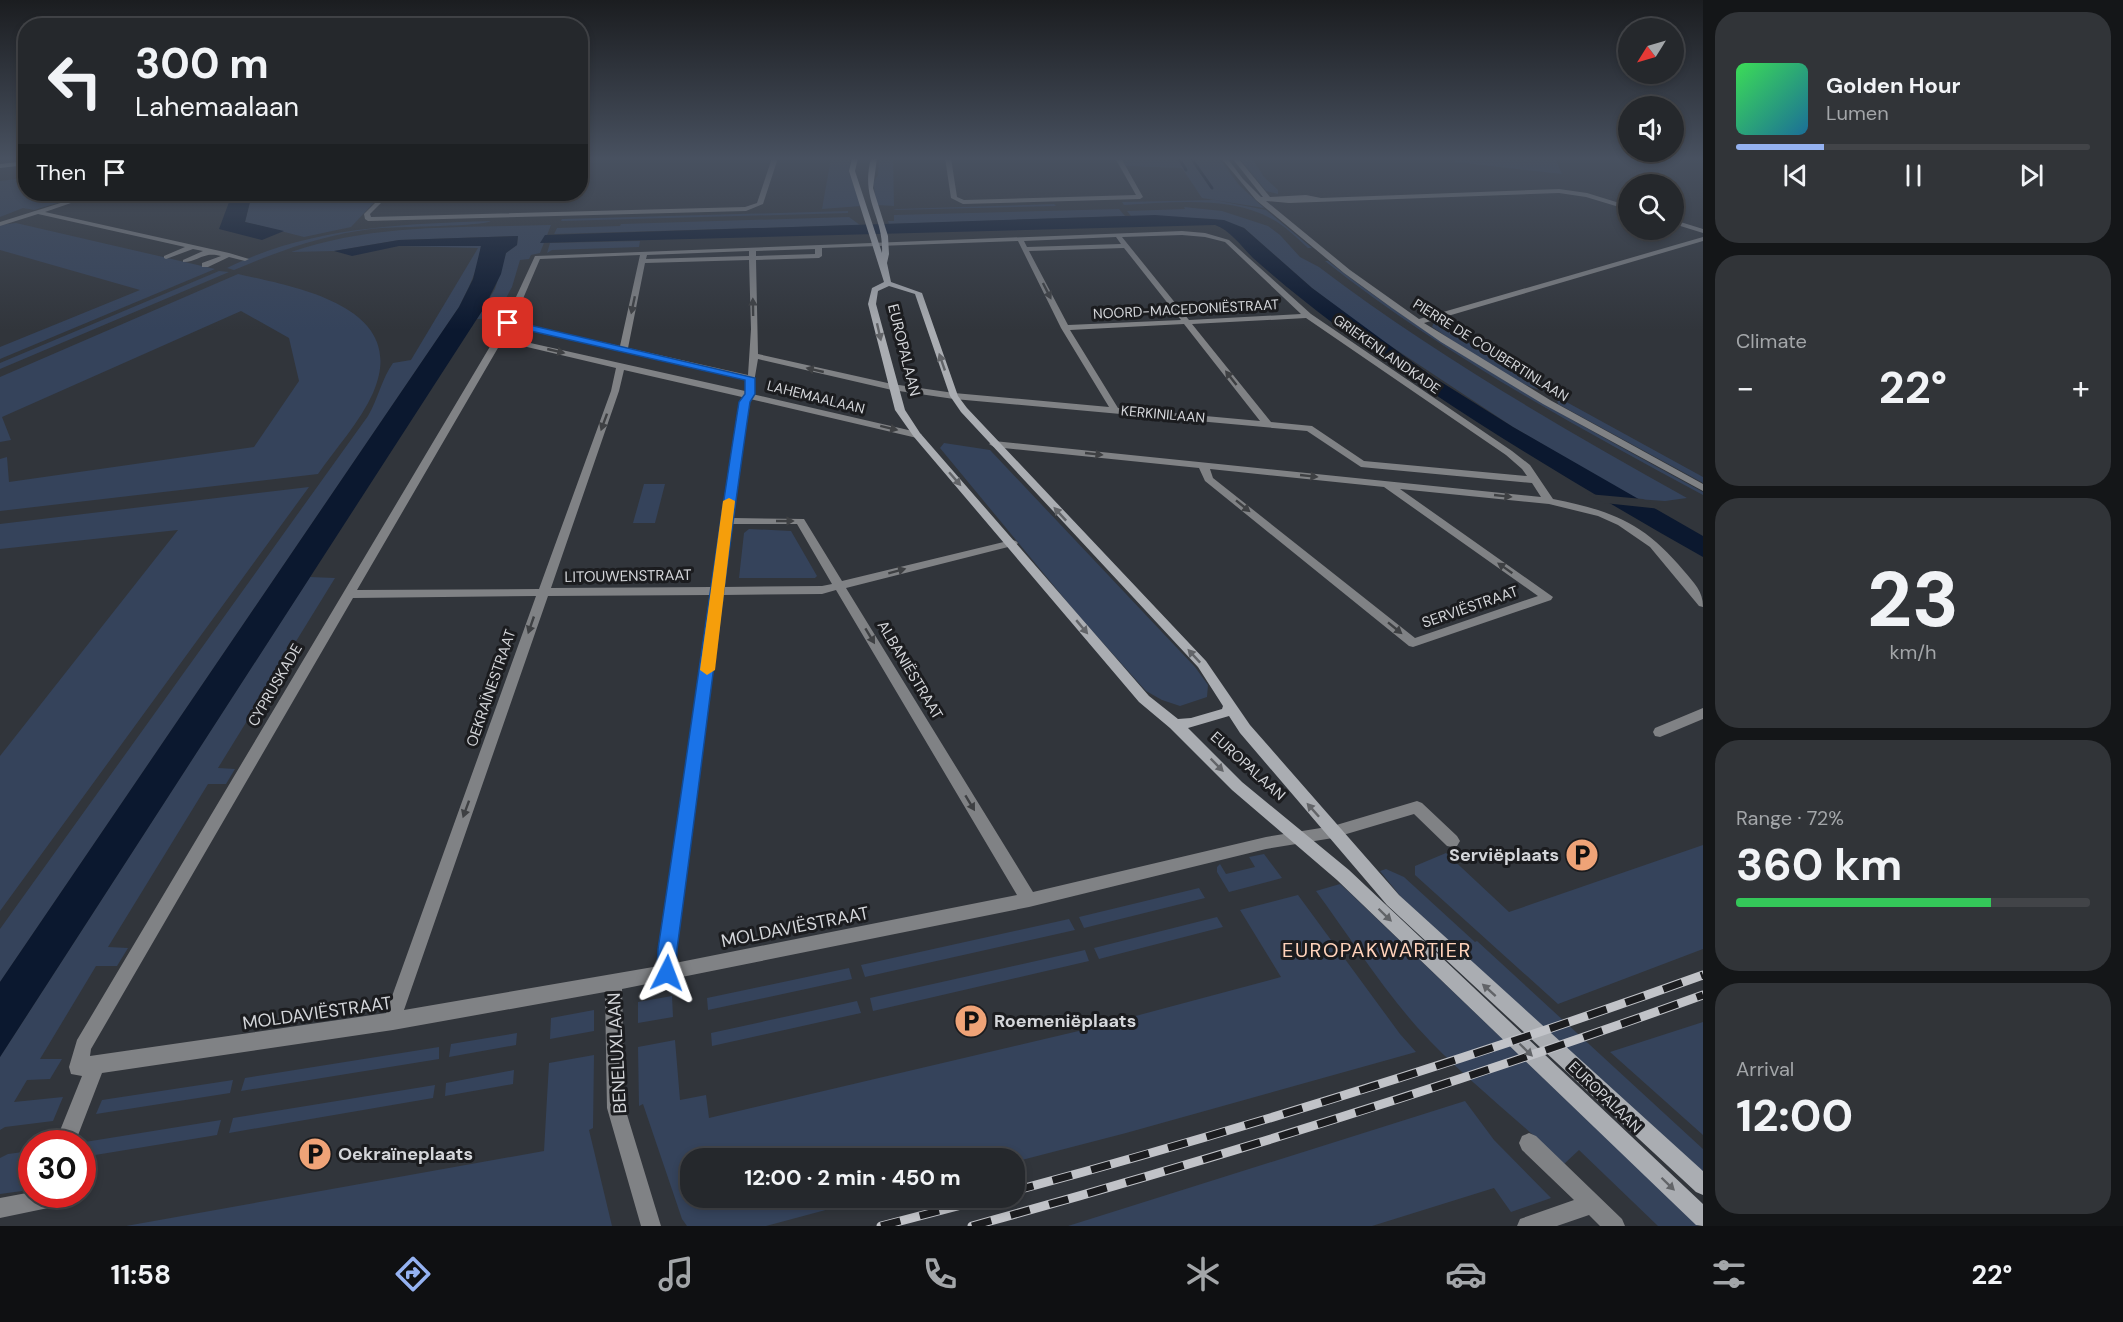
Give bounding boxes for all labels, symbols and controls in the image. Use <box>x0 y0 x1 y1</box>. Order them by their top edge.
north arrow <box>1618 18 1684 84</box>
map controls <box>1618 18 1684 240</box>
text: 300 m <box>135 36 269 91</box>
icon: left <box>36 42 114 120</box>
text: Golden Hour <box>1826 71 1961 100</box>
text: Lahemaalaan <box>135 89 299 124</box>
button: sound <box>1618 96 1684 162</box>
text: Lumen <box>1826 100 1889 126</box>
icon: arrive <box>98 156 131 189</box>
text: Then <box>36 158 86 187</box>
icon: previous <box>1779 159 1812 192</box>
icon: pause <box>1897 159 1930 192</box>
icon: next <box>2015 159 2048 192</box>
button: search <box>1618 174 1684 240</box>
one-way arrow <box>1042 282 1051 299</box>
street label: NOORD-MACEDONIËSTRAAT <box>1093 295 1280 323</box>
street label: PIERRE DE COUBERTINLAAN <box>1410 295 1572 405</box>
one-way arrow <box>628 296 638 314</box>
pin <box>482 297 533 348</box>
one-way arrow <box>748 297 758 316</box>
street label: EUROPALAAN <box>883 302 925 398</box>
icon: arrive <box>491 306 524 339</box>
street label: GRIEKENLANDKADE <box>1330 310 1444 398</box>
one-way arrow <box>875 323 885 341</box>
text: Climate <box>1736 328 1807 354</box>
one-way arrow <box>546 347 565 356</box>
one-way arrow <box>937 353 947 371</box>
text: 22° <box>1879 358 1947 417</box>
one-way arrow <box>805 365 824 374</box>
text: − <box>1736 366 1754 409</box>
text: + <box>2072 366 2090 409</box>
one-way arrow <box>1226 370 1238 385</box>
street label: LAHEMAALAAN <box>765 376 867 418</box>
street label: KERKINILAAN <box>1120 401 1206 427</box>
one-way arrow <box>599 413 609 431</box>
one-way arrow <box>880 424 898 434</box>
one-way arrow <box>1085 449 1104 459</box>
one-way arrow <box>949 471 962 487</box>
one-way arrow <box>1300 472 1319 481</box>
one-way arrow <box>1494 491 1513 501</box>
one-way arrow <box>1235 499 1250 512</box>
one-way arrow <box>1054 507 1067 522</box>
one-way arrow <box>775 516 794 526</box>
text: 23 <box>1867 549 1959 650</box>
one-way arrow <box>1497 562 1513 574</box>
street label: LITOUWENSTRAAT <box>564 565 692 587</box>
one-way arrow <box>887 565 906 575</box>
street label: SERVIËSTRAAT <box>1419 581 1521 633</box>
one-way arrow <box>525 616 535 634</box>
street label: ALBANIËSTRAAT <box>873 617 947 723</box>
one-way arrow <box>1076 619 1089 635</box>
one-way arrow <box>1387 622 1403 635</box>
street label: OEKRAÏNESTRAAT <box>462 627 520 749</box>
one-way arrow <box>865 628 875 645</box>
text: km/h <box>1889 639 1937 665</box>
street label: CYPRUSKADE <box>243 640 307 730</box>
one-way arrow <box>1188 649 1201 664</box>
street label: EUROPALAAN <box>1206 727 1290 805</box>
one-way arrow <box>1209 758 1223 772</box>
one-way arrow <box>965 795 976 811</box>
one-way arrow <box>461 800 471 818</box>
one-way arrow <box>1306 802 1320 817</box>
text: Range · 72% <box>1736 805 1844 831</box>
text: 360 km <box>1736 835 1902 894</box>
parking icon: Serviëplaats <box>1564 837 1600 873</box>
place label: Serviëplaats <box>1449 843 1559 867</box>
street label: MOLDAVIËSTRAAT <box>719 901 871 953</box>
one-way arrow <box>1377 908 1392 921</box>
district label: EUROPAKWARTIER <box>1282 937 1472 963</box>
position arrow <box>635 941 699 1005</box>
one-way arrow <box>1482 984 1497 997</box>
street label: MOLDAVIËSTRAAT <box>241 991 393 1035</box>
street label: BENELUXLAAN <box>602 992 632 1114</box>
parking icon: Roemeniëplaats <box>953 1003 989 1039</box>
place label: Roemeniëplaats <box>994 1009 1136 1033</box>
one-way arrow <box>1519 1042 1533 1056</box>
text: Arrival <box>1736 1056 1794 1082</box>
street label: EUROPALAAN <box>1564 1057 1646 1137</box>
text: 12:00 <box>1736 1086 1853 1145</box>
speed limit sign: 30 <box>18 1130 96 1208</box>
parking icon: Oekraïneplaats <box>297 1136 333 1172</box>
place label: Oekraïneplaats <box>338 1142 473 1166</box>
text: 12:00 · 2 min · 450 m <box>744 1163 961 1192</box>
one-way arrow <box>1660 1177 1675 1191</box>
icon: directions <box>392 1253 434 1295</box>
icon: music <box>655 1253 697 1295</box>
icon: phone <box>919 1253 961 1295</box>
icon: climate <box>1182 1253 1224 1295</box>
icon: car <box>1445 1253 1487 1295</box>
icon: filters <box>1708 1253 1750 1295</box>
text: 11:58 <box>111 1257 171 1292</box>
text: 22° <box>1971 1257 2012 1292</box>

